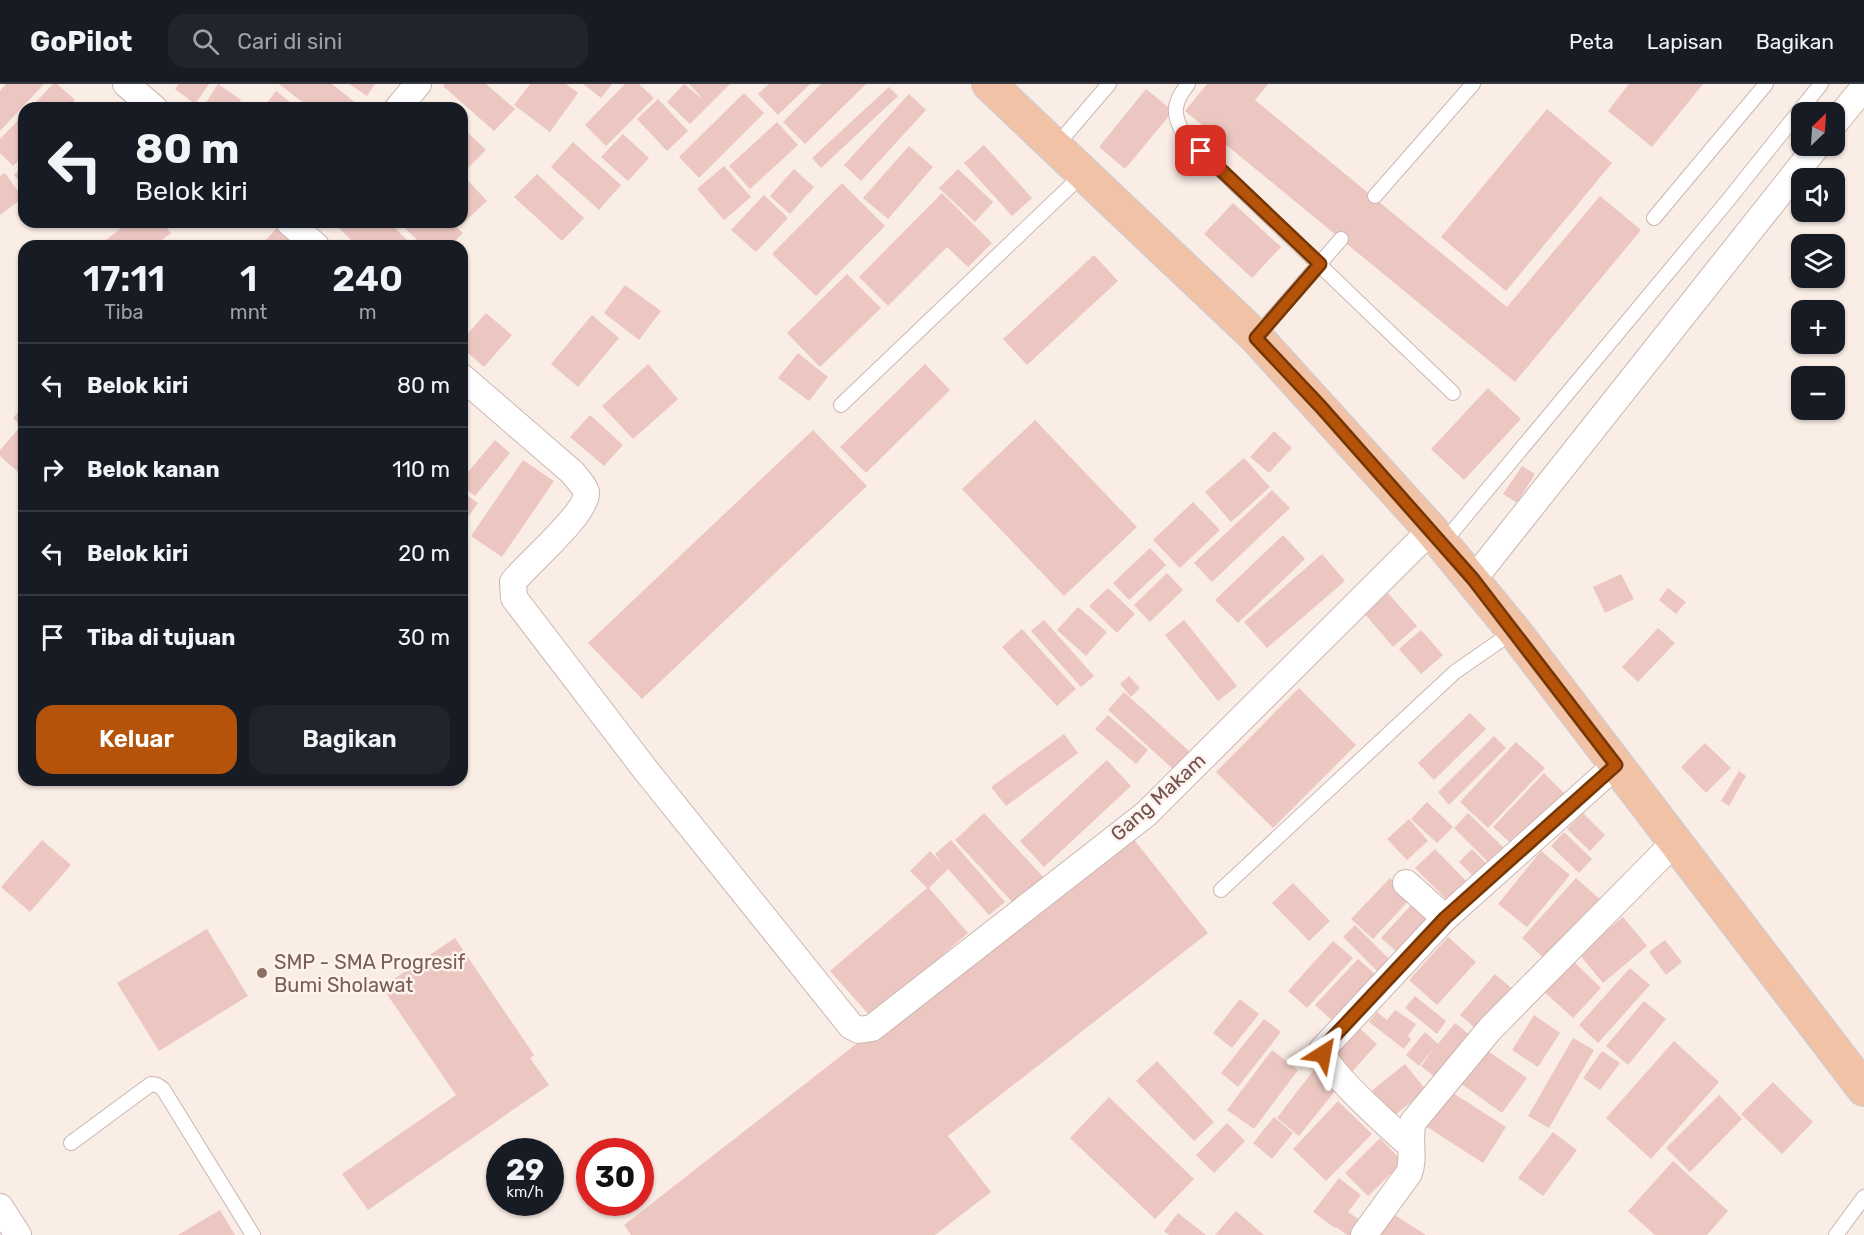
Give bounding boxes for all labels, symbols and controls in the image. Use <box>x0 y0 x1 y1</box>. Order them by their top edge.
search box <box>168 14 588 68</box>
text: GoPilot <box>30 25 132 58</box>
icon: search <box>189 25 222 58</box>
text: Cari di sini <box>237 28 342 55</box>
text: Peta <box>1569 29 1614 54</box>
text: Lapisan <box>1647 29 1723 54</box>
text: Bagikan <box>1756 29 1834 54</box>
north arrow <box>1791 102 1845 156</box>
map controls <box>1791 102 1845 420</box>
text: 80 m <box>135 124 239 174</box>
pin <box>1175 125 1226 176</box>
icon: left <box>36 126 114 204</box>
icon: arrive <box>1184 134 1217 167</box>
button: sound <box>1791 168 1845 222</box>
text: Belok kiri <box>135 175 248 207</box>
button: layers <box>1791 234 1845 288</box>
text: 17:11 <box>83 257 165 300</box>
text: 1 <box>240 257 257 300</box>
text: 240 <box>332 257 403 300</box>
text: Tiba <box>104 300 144 324</box>
text: mnt <box>230 300 267 324</box>
text: m <box>359 300 377 324</box>
button: + <box>1791 300 1845 354</box>
button: − <box>1791 366 1845 420</box>
icon: left <box>36 369 69 402</box>
text: Belok kiri <box>87 372 188 399</box>
text: 80 m <box>397 372 450 399</box>
icon: right <box>36 453 69 486</box>
text: Belok kanan <box>87 456 220 483</box>
text: 110 m <box>392 456 450 483</box>
icon: left <box>36 537 69 570</box>
text: Belok kiri <box>87 540 188 567</box>
text: 20 m <box>398 540 450 567</box>
icon: arrive <box>36 621 69 654</box>
text: Tiba di tujuan <box>87 624 235 651</box>
text: 30 m <box>398 624 450 651</box>
button: Keluar <box>36 705 237 774</box>
button: Bagikan <box>249 705 450 774</box>
street label: Gang Makam <box>1106 748 1210 846</box>
place label: SMP - SMA Progresif Bumi Sholawat <box>274 950 466 997</box>
marker: SMP - SMA Progresif Bumi Sholawat <box>255 966 269 980</box>
position arrow <box>1291 1022 1355 1086</box>
speed limit sign: 30 <box>576 1138 654 1216</box>
text: 29 <box>506 1152 544 1188</box>
text: km/h <box>506 1183 544 1201</box>

